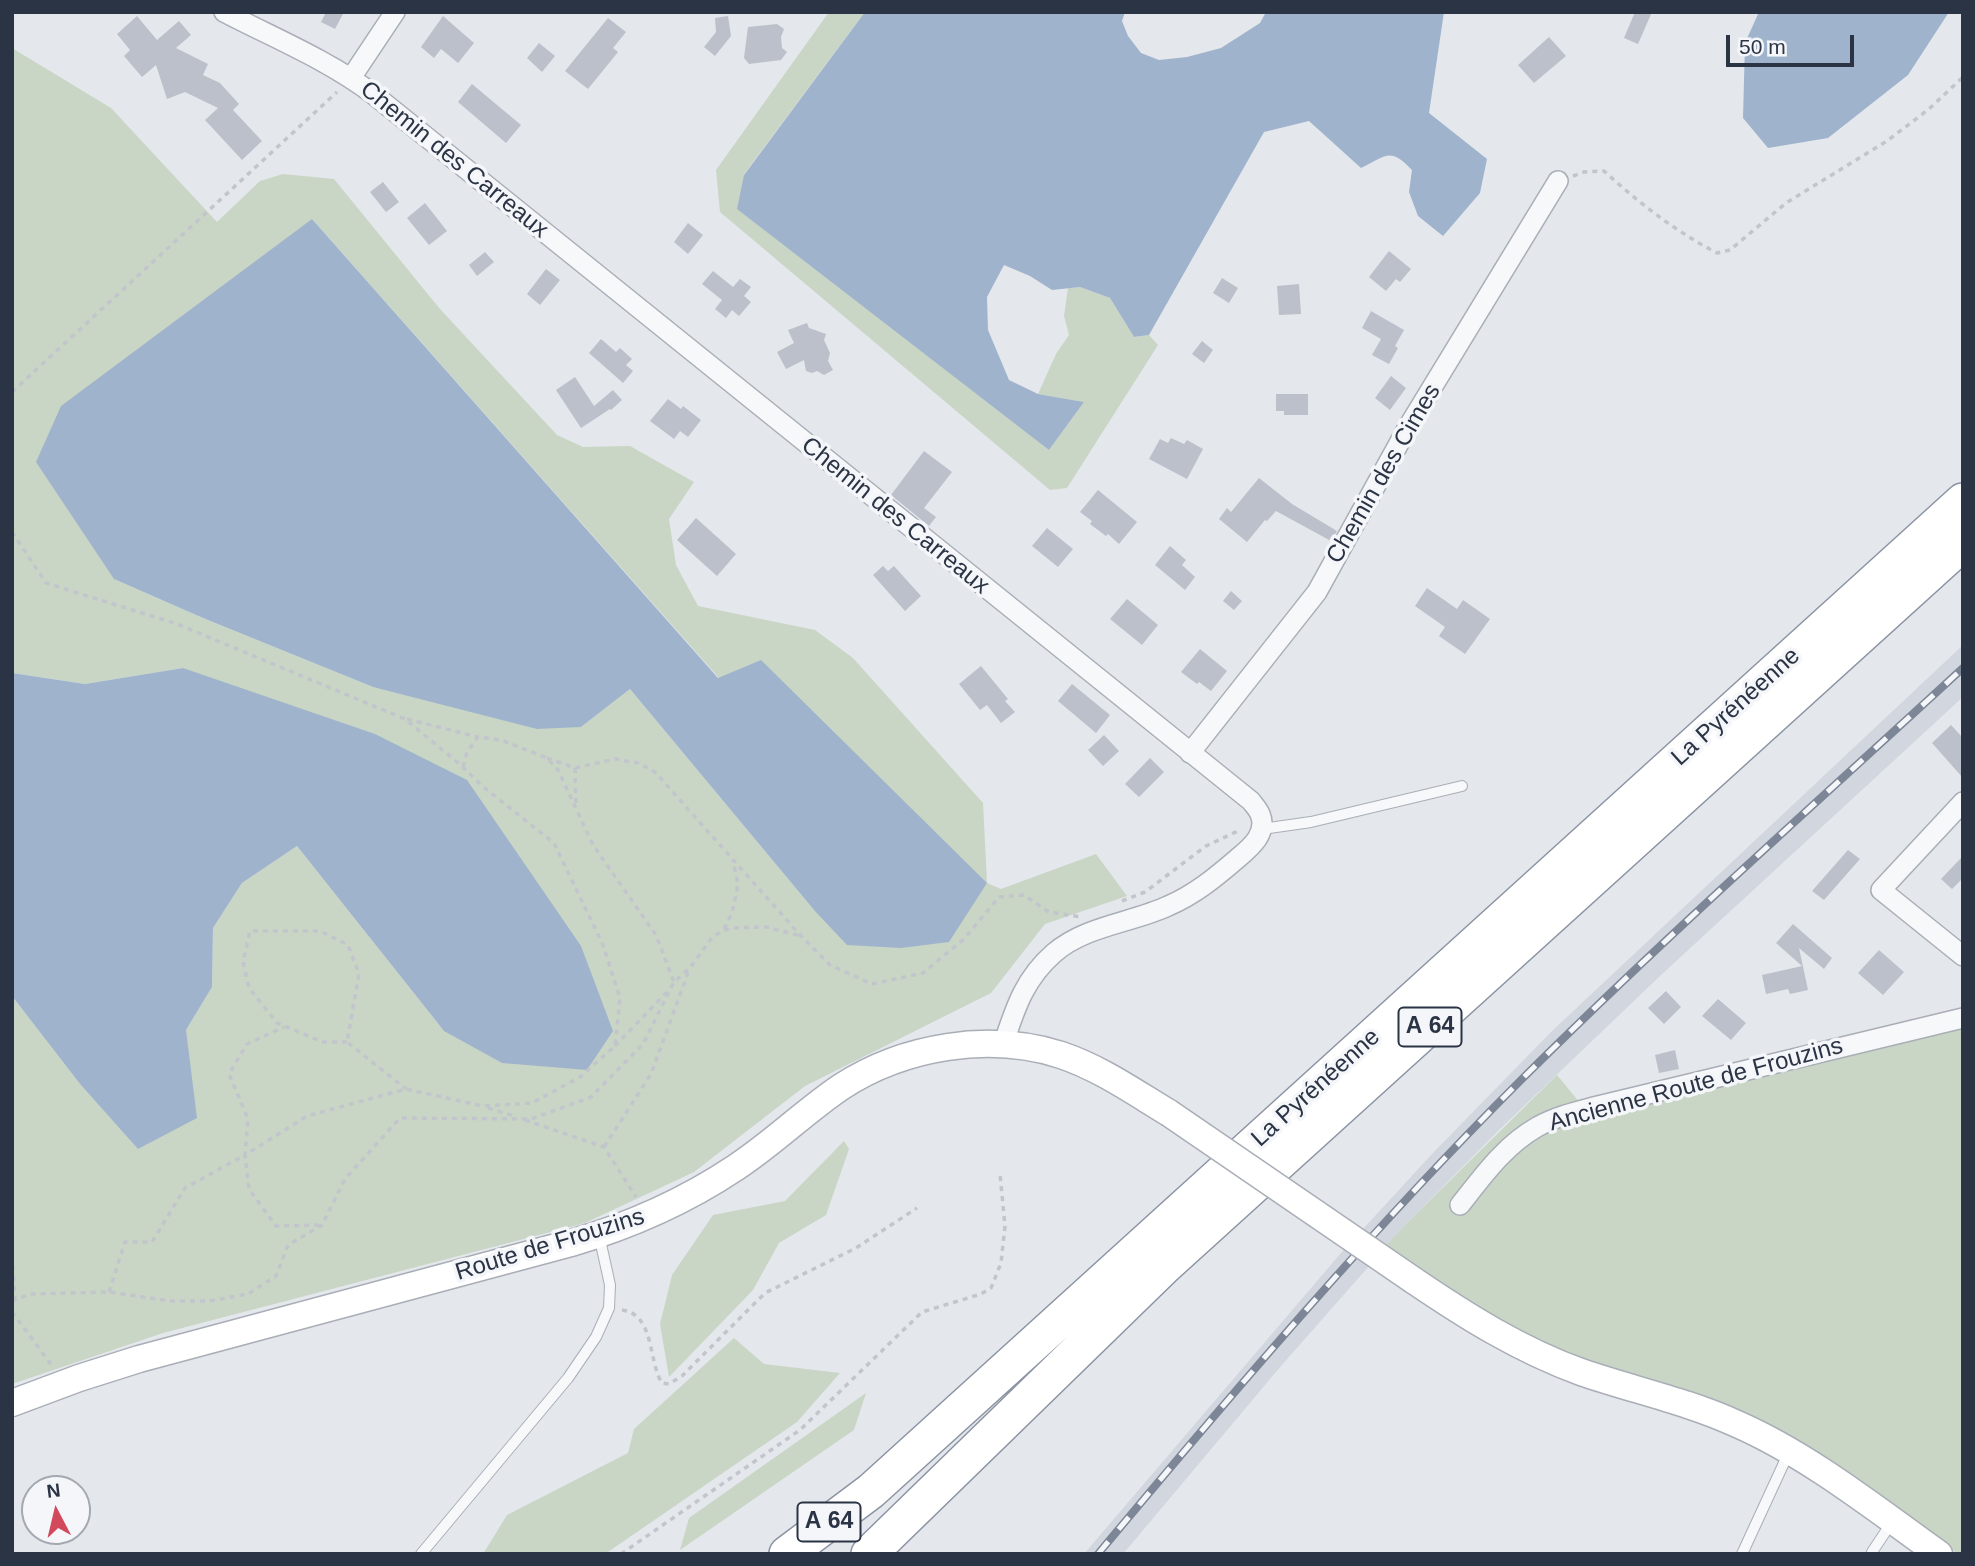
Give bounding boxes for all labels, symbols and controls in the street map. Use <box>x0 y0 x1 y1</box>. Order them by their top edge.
scale bar <box>1730 21 1858 65</box>
text: 50 m <box>1739 35 1786 58</box>
street label: Chemin des Carreaux <box>354 75 554 245</box>
street label: Chemin des Cimes <box>1321 379 1447 569</box>
street label: Chemin des Carreaux <box>795 431 995 601</box>
street label: La Pyrénéenne <box>1666 642 1806 772</box>
road number: A 64 <box>1398 1008 1462 1046</box>
street label: La Pyrénéenne <box>1246 1023 1386 1153</box>
street label: Ancienne Route de Frouzins <box>1546 1032 1846 1138</box>
street label: Route de Frouzins <box>452 1203 648 1287</box>
north arrow <box>21 1475 91 1545</box>
text: N <box>46 1479 62 1502</box>
road number: A 64 <box>798 1502 860 1541</box>

